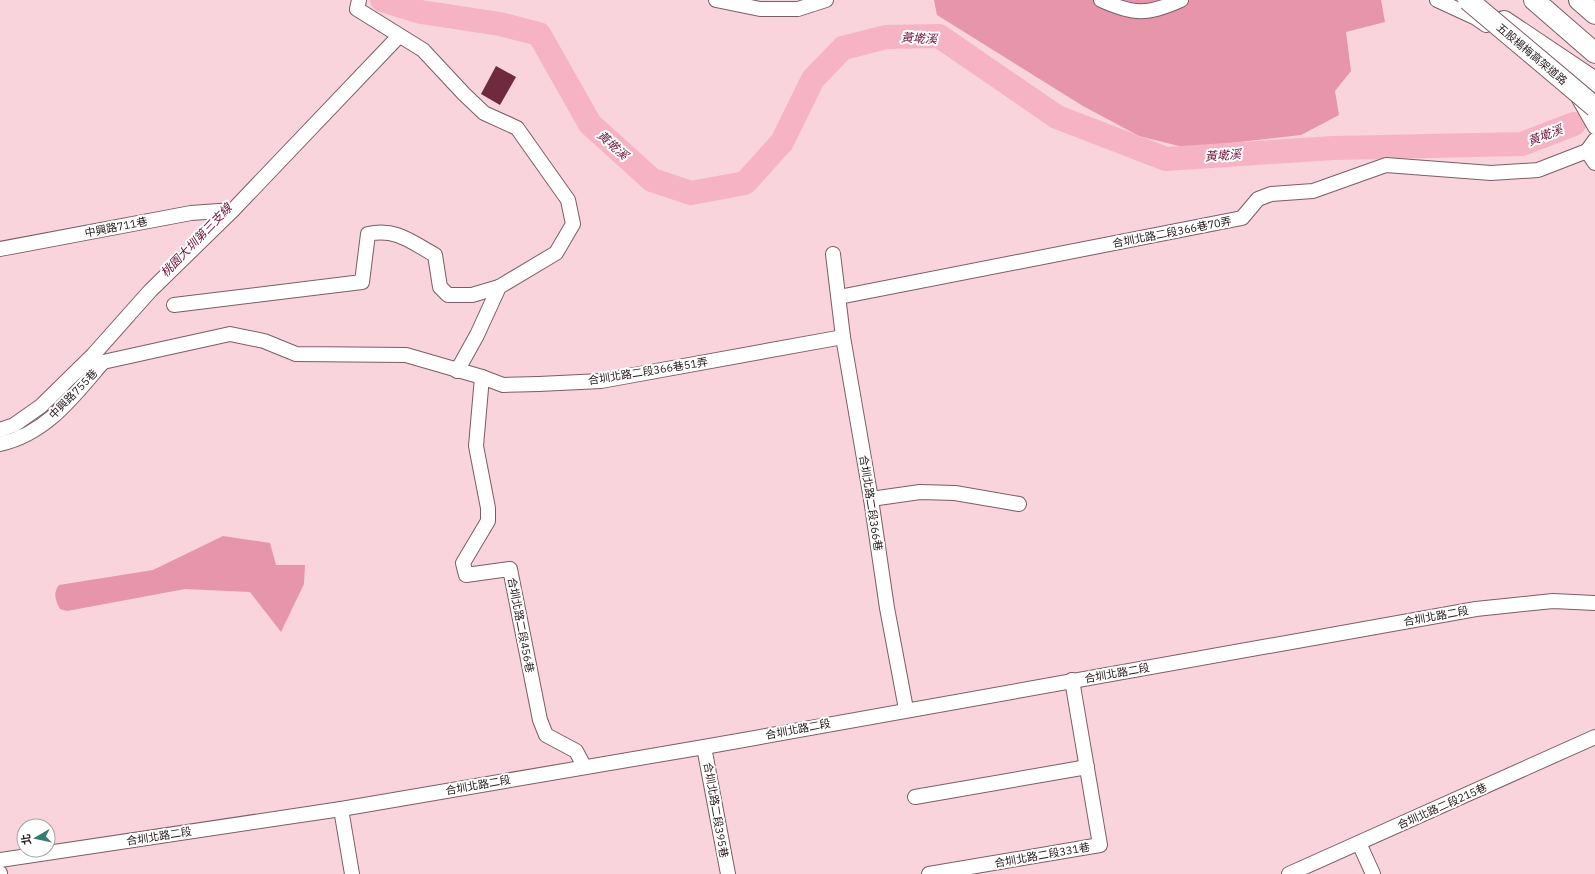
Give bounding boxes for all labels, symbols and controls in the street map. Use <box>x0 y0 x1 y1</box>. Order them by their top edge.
street label: 五股楊梅高架道路 <box>1494 20 1570 88</box>
water label: 黃墘溪 <box>901 30 939 47</box>
water label: 黃墘溪 <box>1526 121 1566 148</box>
water label: 黃墘溪 <box>595 127 633 164</box>
water label: 黃墘溪 <box>1205 146 1243 164</box>
water label: 桃園大圳第三支線 <box>157 199 236 280</box>
street label: 中興路711巷 <box>83 214 149 240</box>
street label: 合圳北路二段366巷70弄 <box>1111 214 1233 250</box>
street label: 合圳北路二段366巷51弄 <box>587 355 709 387</box>
street label: 中興路755巷 <box>46 366 100 422</box>
street label: 合圳北路二段366巷 <box>857 454 885 552</box>
street label: 合圳北路二段456巷 <box>505 576 537 674</box>
street label: 合圳北路二段 <box>1402 603 1470 629</box>
street label: 合圳北路二段 <box>1083 660 1151 686</box>
street label: 合圳北路二段 <box>764 716 832 742</box>
street label: 合圳北路二段395巷 <box>701 761 731 859</box>
street label: 合圳北路二段 <box>444 772 512 798</box>
street label: 合圳北路二段215巷 <box>1395 780 1489 832</box>
north arrow <box>16 818 56 858</box>
street label: 合圳北路二段 <box>125 824 193 848</box>
text: 北 <box>18 833 34 846</box>
street label: 合圳北路二段331巷 <box>993 840 1091 870</box>

